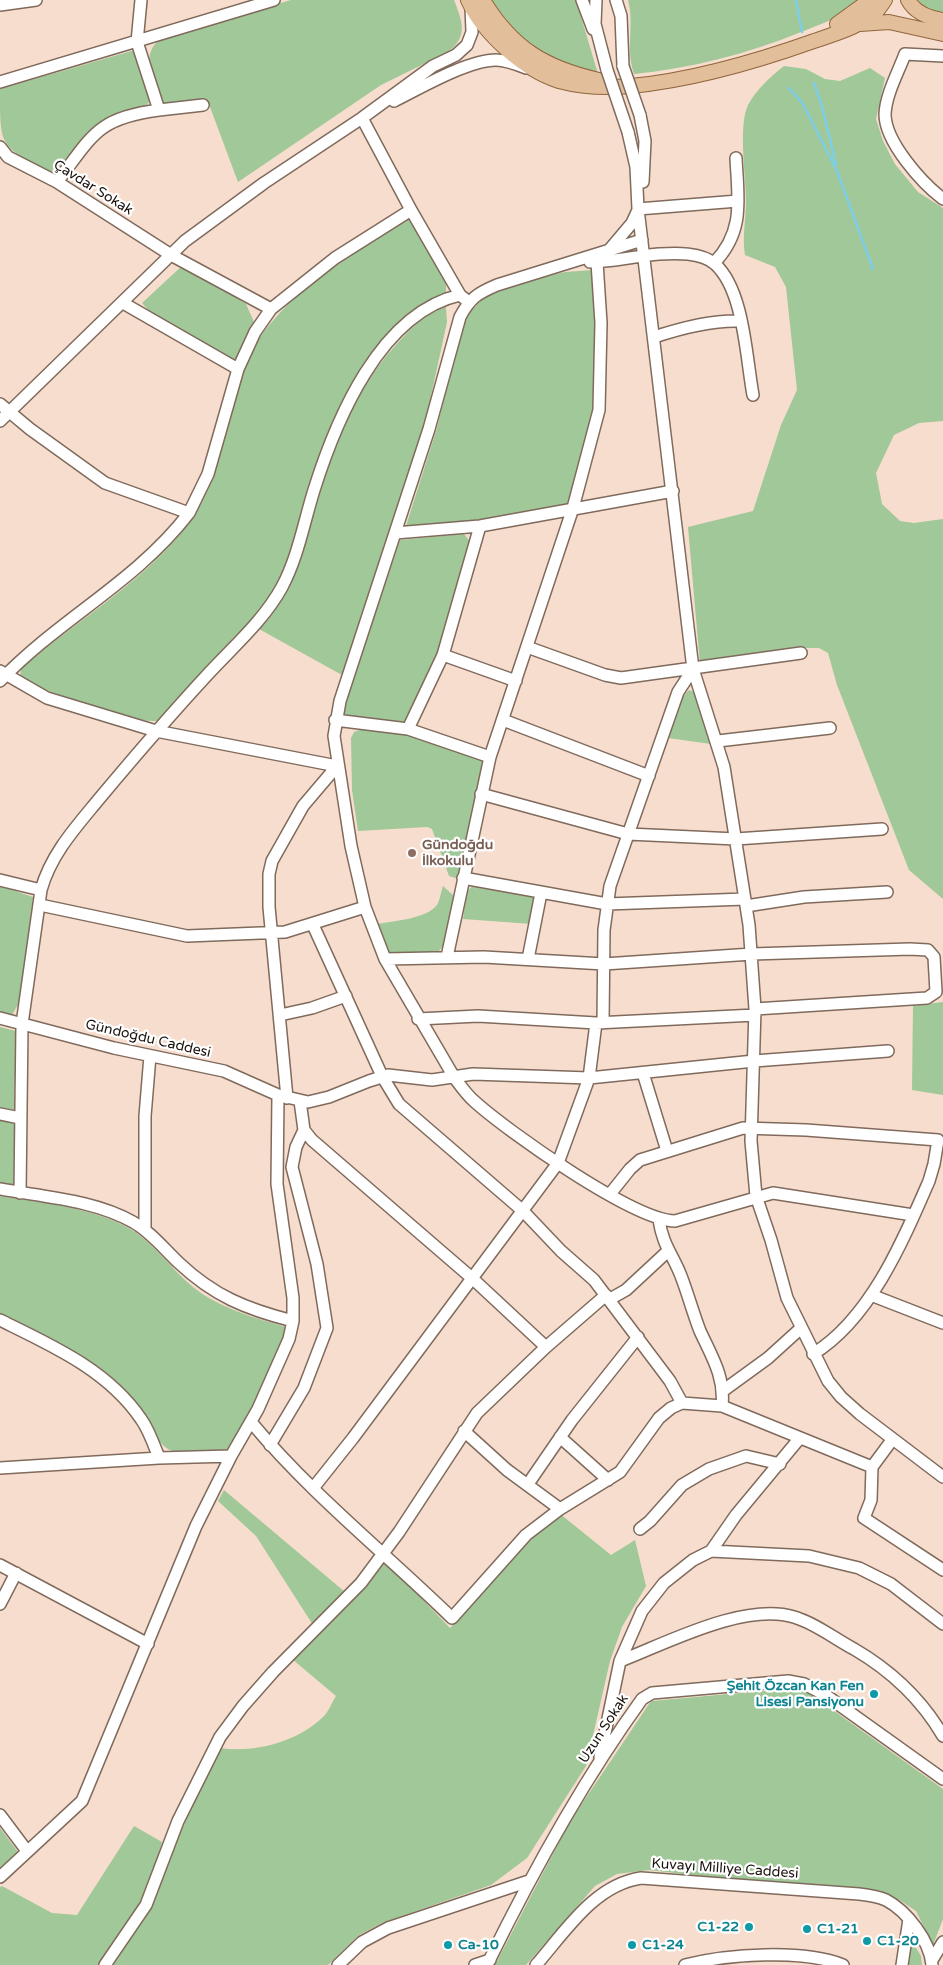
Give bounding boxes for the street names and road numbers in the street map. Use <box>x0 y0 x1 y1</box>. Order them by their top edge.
street label: Çavdar Sokak <box>50 157 136 219</box>
street label: Gündoğdu Caddesi <box>84 1016 212 1062</box>
street label: Uzun Sokak <box>576 1692 632 1766</box>
street label: Kuvayı Milliye Caddesi <box>651 1855 799 1883</box>

